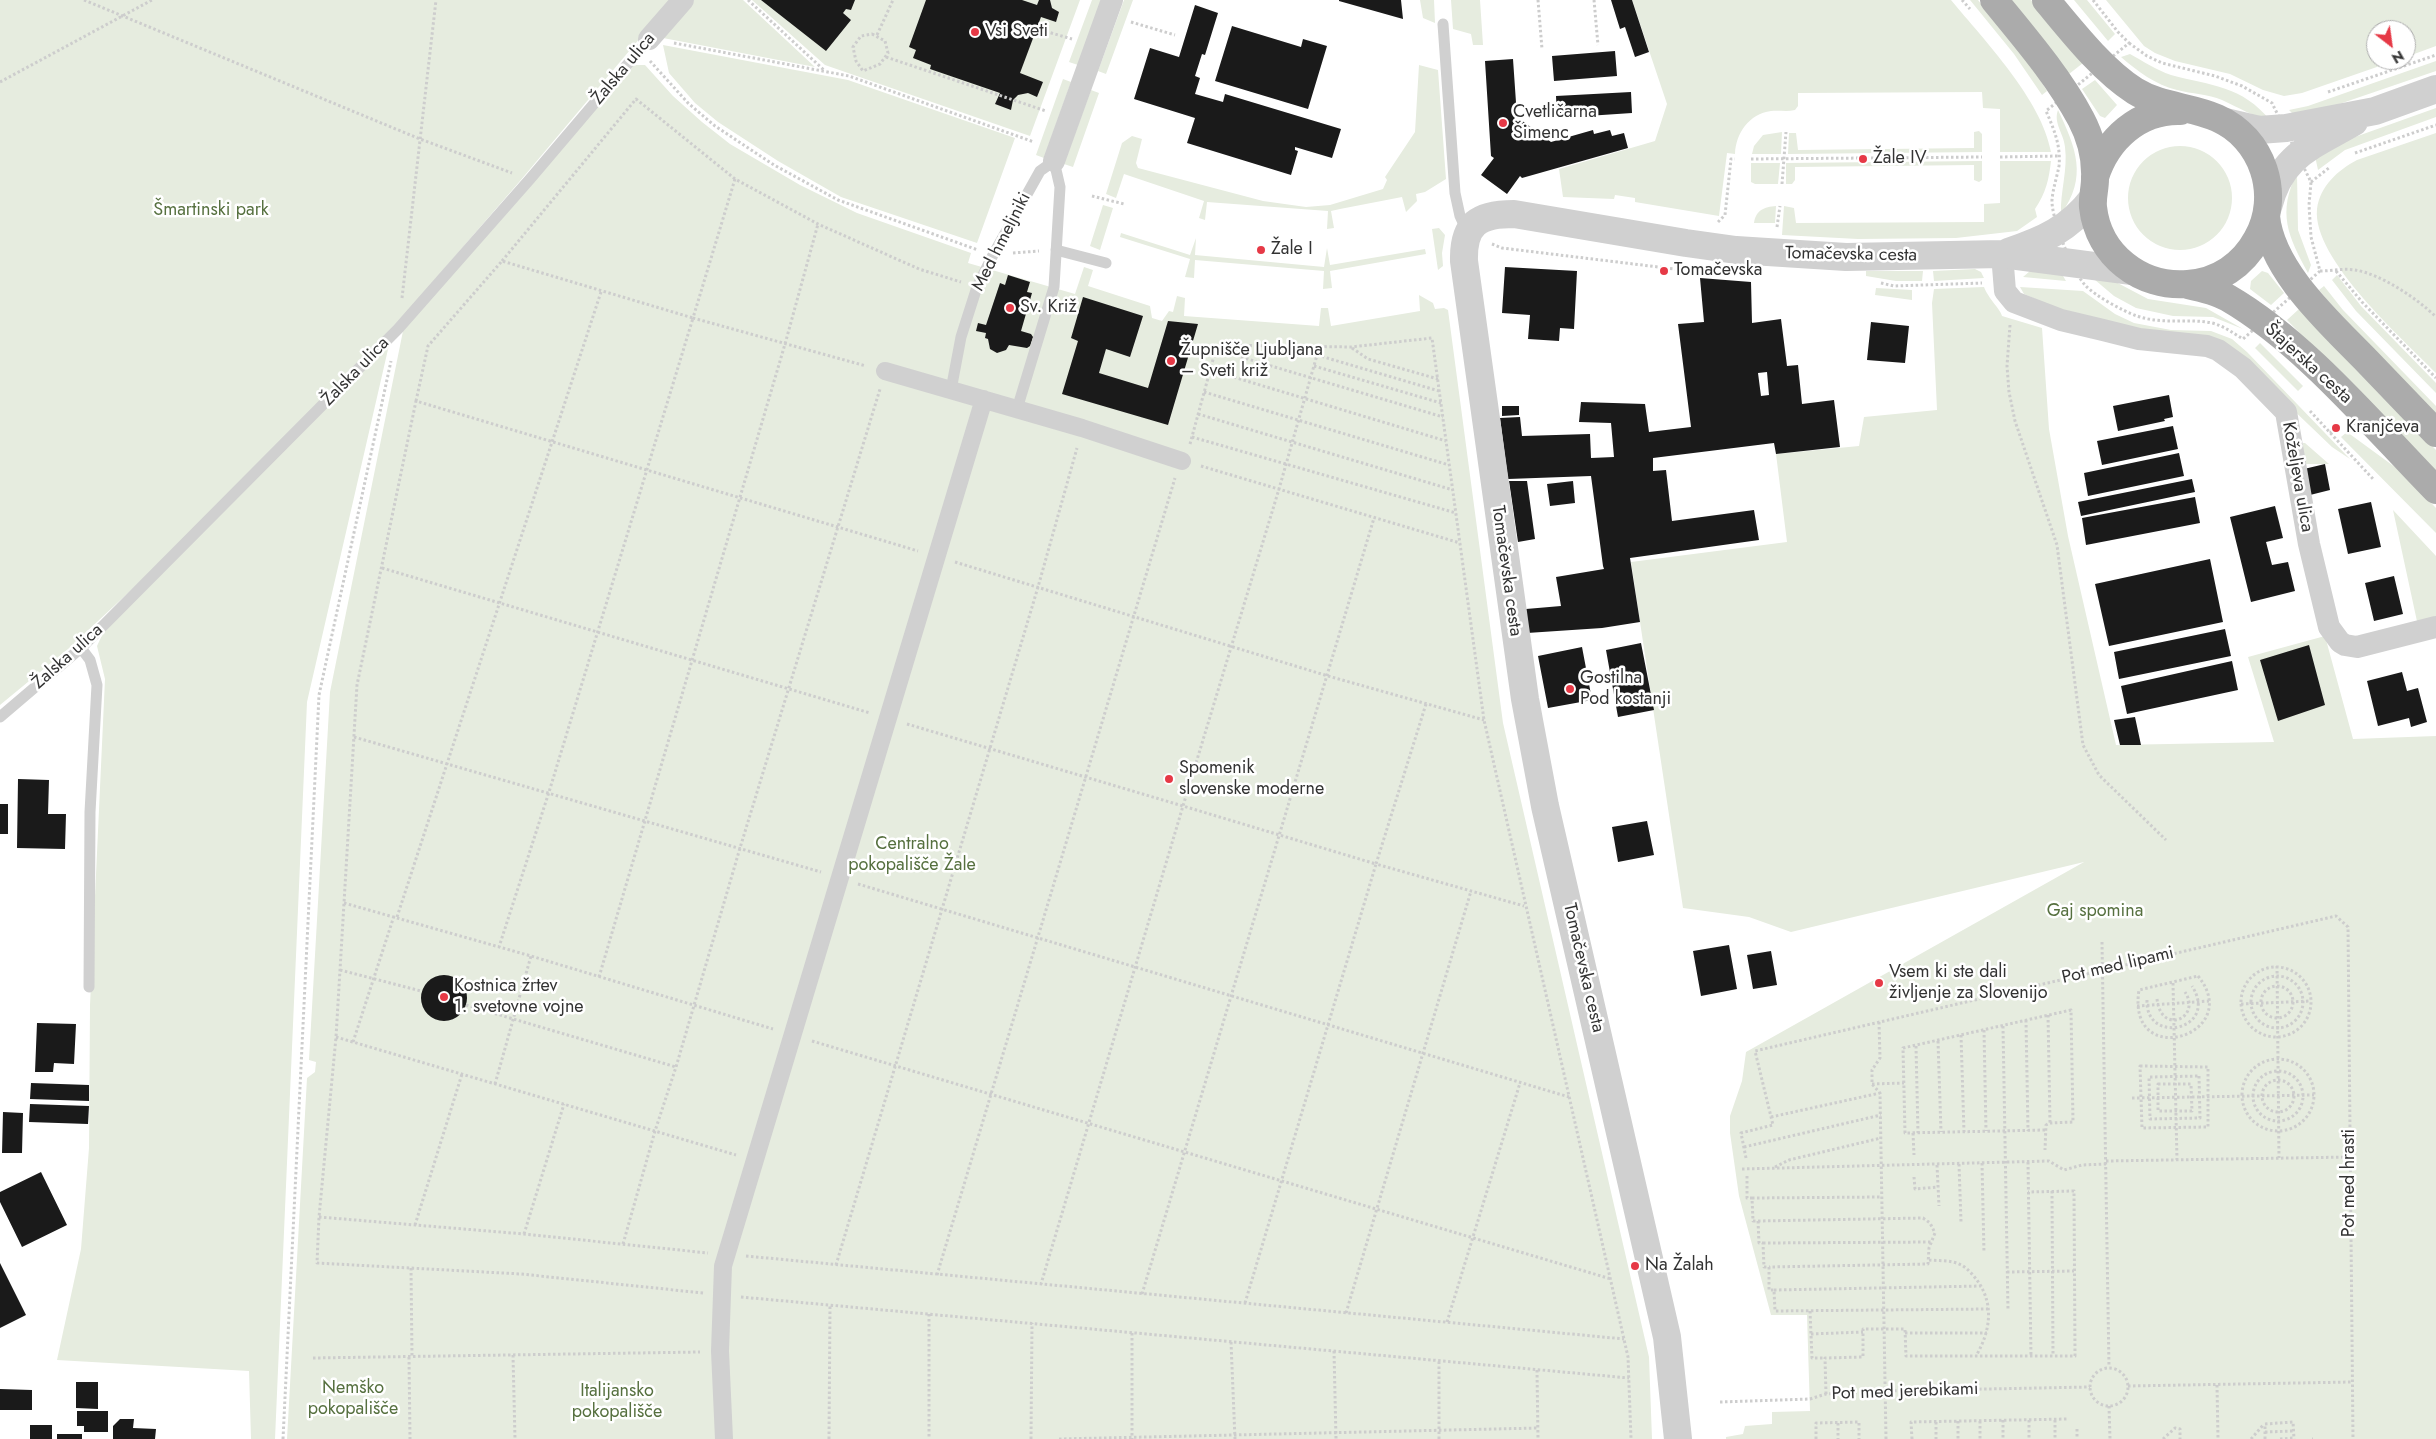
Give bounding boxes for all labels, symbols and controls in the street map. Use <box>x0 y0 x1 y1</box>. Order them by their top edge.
north arrow <box>2366 20 2416 70</box>
place label: Vsi Sveti <box>985 21 1048 43</box>
marker: Vsi Sveti <box>969 26 981 38</box>
street label: Žalska ulica <box>588 29 660 109</box>
text: N <box>2388 46 2408 69</box>
place label: Cvetličarna Šimenc <box>1513 102 1597 144</box>
marker: Cvetličarna Šimenc <box>1497 117 1509 129</box>
place label: Žale IV <box>1873 148 1927 170</box>
marker: Žale IV <box>1857 153 1869 165</box>
street label: Med hmeljniki <box>968 189 1036 295</box>
park label: Šmartinski park <box>153 200 269 222</box>
place label: Žale I <box>1271 239 1313 261</box>
street label: Tomačevska cesta <box>1785 243 1917 267</box>
marker: Žale I <box>1255 244 1267 256</box>
place label: Tomačevska <box>1674 260 1762 282</box>
marker: Tomačevska <box>1658 265 1670 277</box>
place label: Sv. Križ <box>1020 297 1077 319</box>
marker: Sv. Križ <box>1004 302 1016 314</box>
street label: Štajerska cesta <box>2260 319 2356 409</box>
street label: Žalska ulica <box>318 333 394 411</box>
place label: Župnišče Ljubljana – Sveti križ <box>1181 340 1323 382</box>
marker: Župnišče Ljubljana – Sveti križ <box>1165 355 1177 367</box>
place label: Kranjčeva <box>2346 417 2419 439</box>
street label: Koželjeva ulica <box>2277 420 2317 534</box>
marker: Kranjčeva <box>2330 422 2342 434</box>
street label: Tomačevska cesta <box>1486 504 1526 638</box>
street label: Žalska ulica <box>28 620 108 694</box>
place label: Gostilna Pod kostanji <box>1580 668 1671 711</box>
marker: Gostilna Pod kostanji <box>1564 683 1576 695</box>
place label: Spomenik slovenske moderne <box>1179 758 1324 801</box>
marker: Spomenik slovenske moderne <box>1163 773 1175 785</box>
park label: Centralno pokopališče Žale <box>848 834 976 876</box>
street label: Tomačevska cesta <box>1558 901 1608 1035</box>
park label: Gaj spomina <box>2047 901 2143 923</box>
street label: Pot med lipami <box>2060 943 2176 989</box>
place label: Vsem ki ste dali življenje za Slovenijo <box>1889 962 2048 1004</box>
place label: Kostnica žrtev 1. svetovne vojne <box>454 976 584 1019</box>
marker: Vsem ki ste dali življenje za Slovenijo <box>1873 977 1885 989</box>
marker: Kostnica žrtev 1. svetovne vojne <box>438 991 450 1003</box>
street label: Pot med hrasti <box>2339 1129 2361 1237</box>
place label: Na Žalah <box>1645 1255 1714 1277</box>
marker: Na Žalah <box>1629 1260 1641 1272</box>
park label: Nemško pokopališče <box>308 1378 398 1420</box>
street label: Pot med jerebikami <box>1831 1379 1979 1405</box>
park label: Italijansko pokopališče <box>572 1381 662 1424</box>

